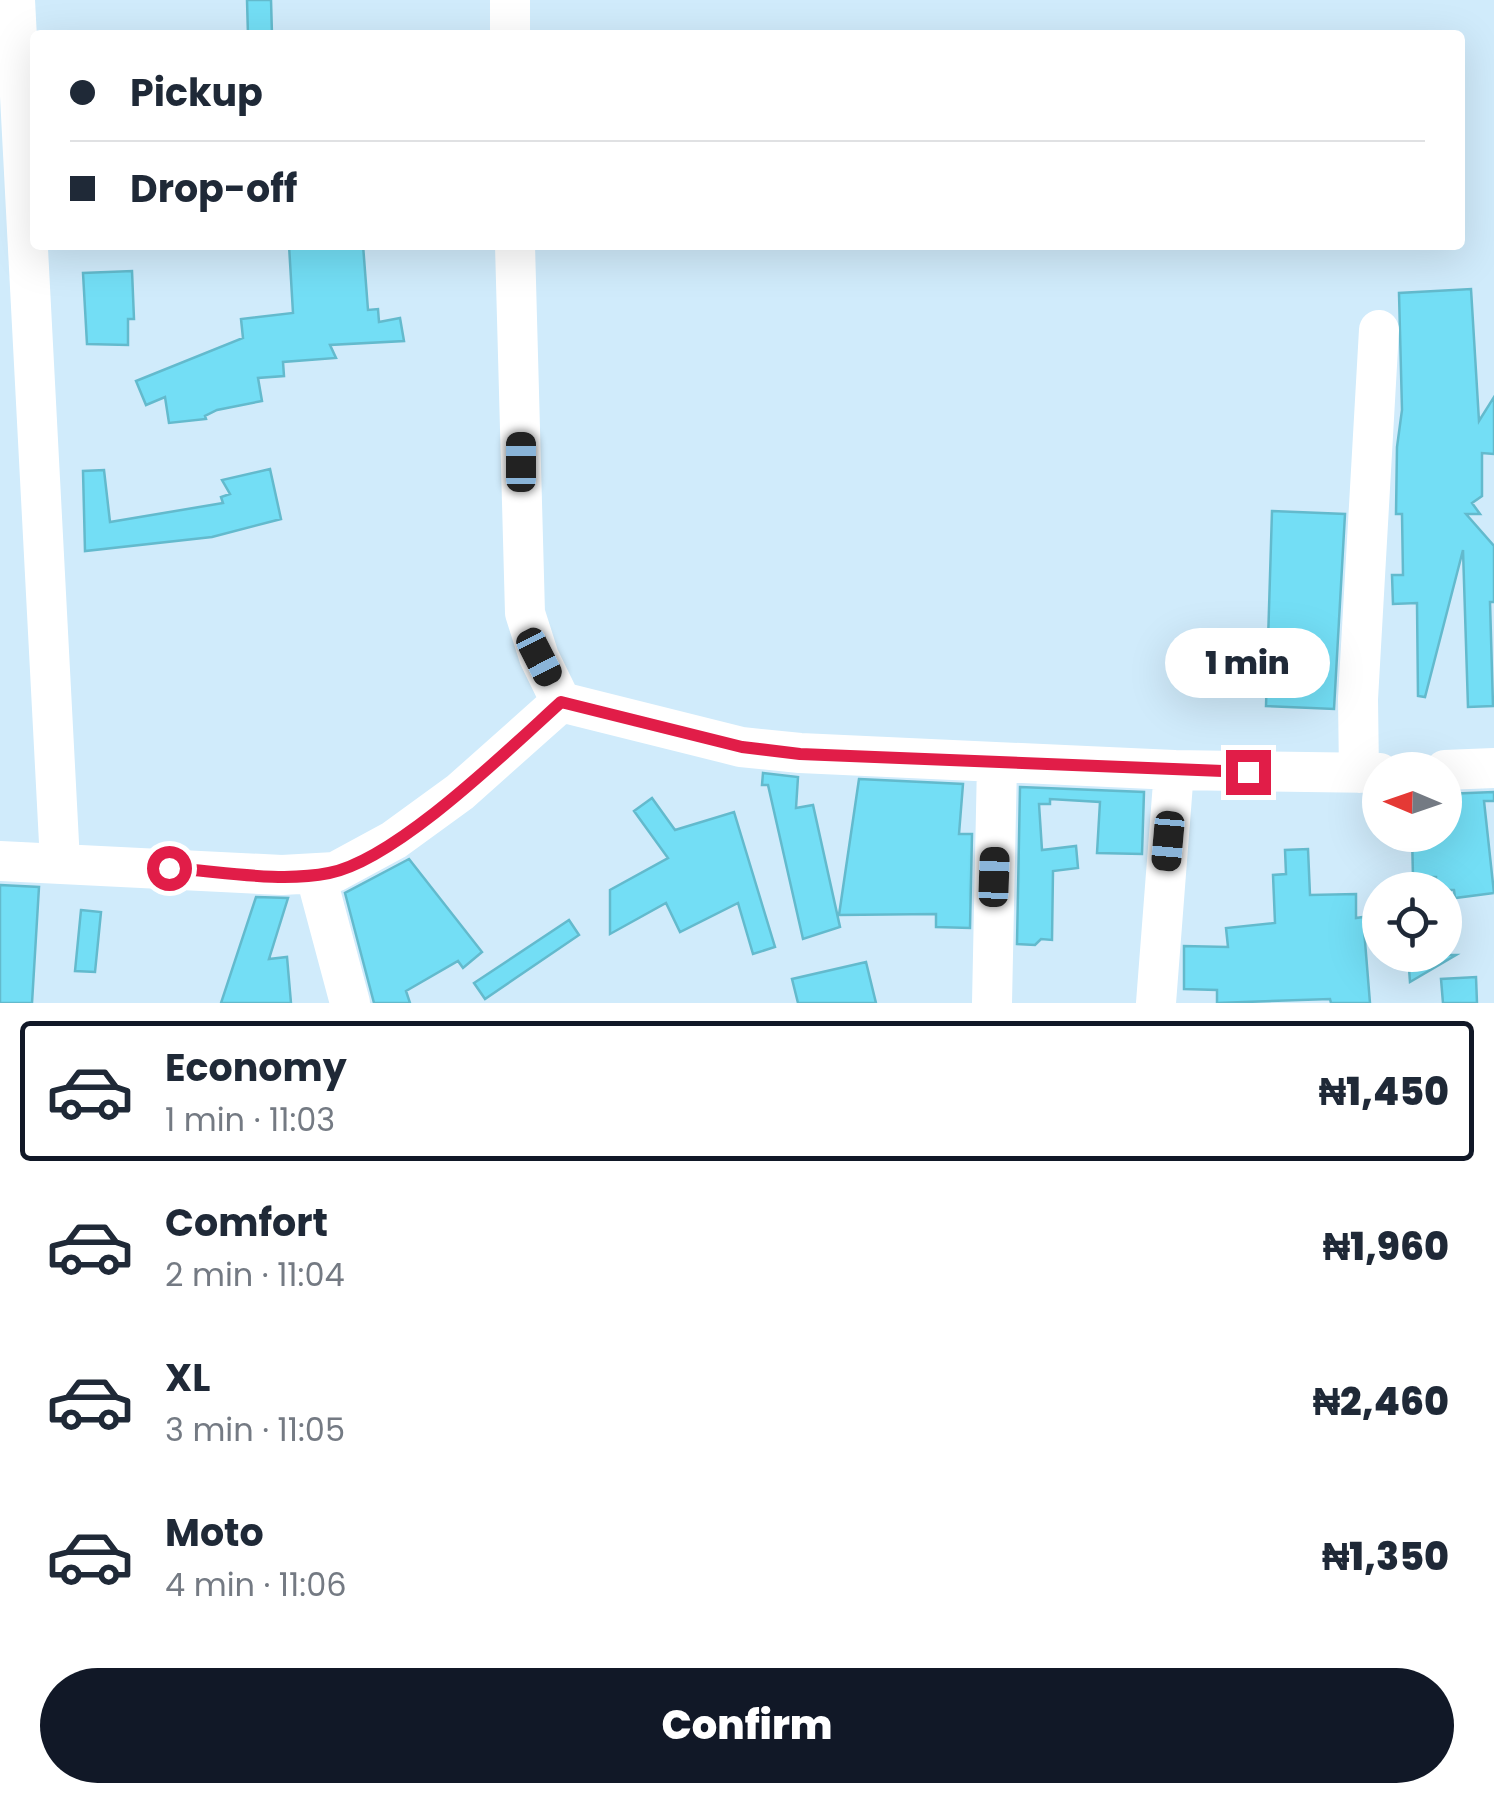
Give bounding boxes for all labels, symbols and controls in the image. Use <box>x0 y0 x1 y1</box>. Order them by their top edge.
text: Pickup <box>130 66 263 119</box>
text: Drop-off <box>130 162 298 215</box>
car <box>506 432 536 492</box>
car <box>512 623 566 691</box>
callout: 1 min <box>1166 627 1330 697</box>
text: 1 min <box>1205 640 1290 685</box>
route end <box>1226 750 1271 795</box>
north arrow <box>1362 752 1462 852</box>
map controls <box>1362 752 1462 972</box>
car <box>1150 810 1186 872</box>
route start <box>147 846 192 891</box>
car <box>978 846 1010 908</box>
button: locate <box>1362 872 1462 972</box>
text: Economy <box>165 1041 347 1094</box>
icon: car <box>45 1046 135 1136</box>
text: ₦1,450 <box>1319 1065 1449 1118</box>
text: 1 min · 11:03 <box>165 1097 335 1142</box>
text: Comfort <box>165 1196 328 1249</box>
icon: car <box>45 1201 135 1291</box>
text: ₦1,960 <box>1323 1220 1449 1273</box>
text: 2 min · 11:04 <box>165 1252 345 1297</box>
text: XL <box>165 1351 210 1404</box>
icon: car <box>45 1356 135 1446</box>
text: ₦2,460 <box>1313 1375 1449 1428</box>
text: 3 min · 11:05 <box>165 1407 345 1452</box>
text: Moto <box>165 1506 264 1559</box>
icon: car <box>45 1511 135 1601</box>
text: ₦1,350 <box>1322 1530 1449 1583</box>
text: 4 min · 11:06 <box>165 1562 347 1607</box>
button: Confirm <box>40 1668 1454 1783</box>

